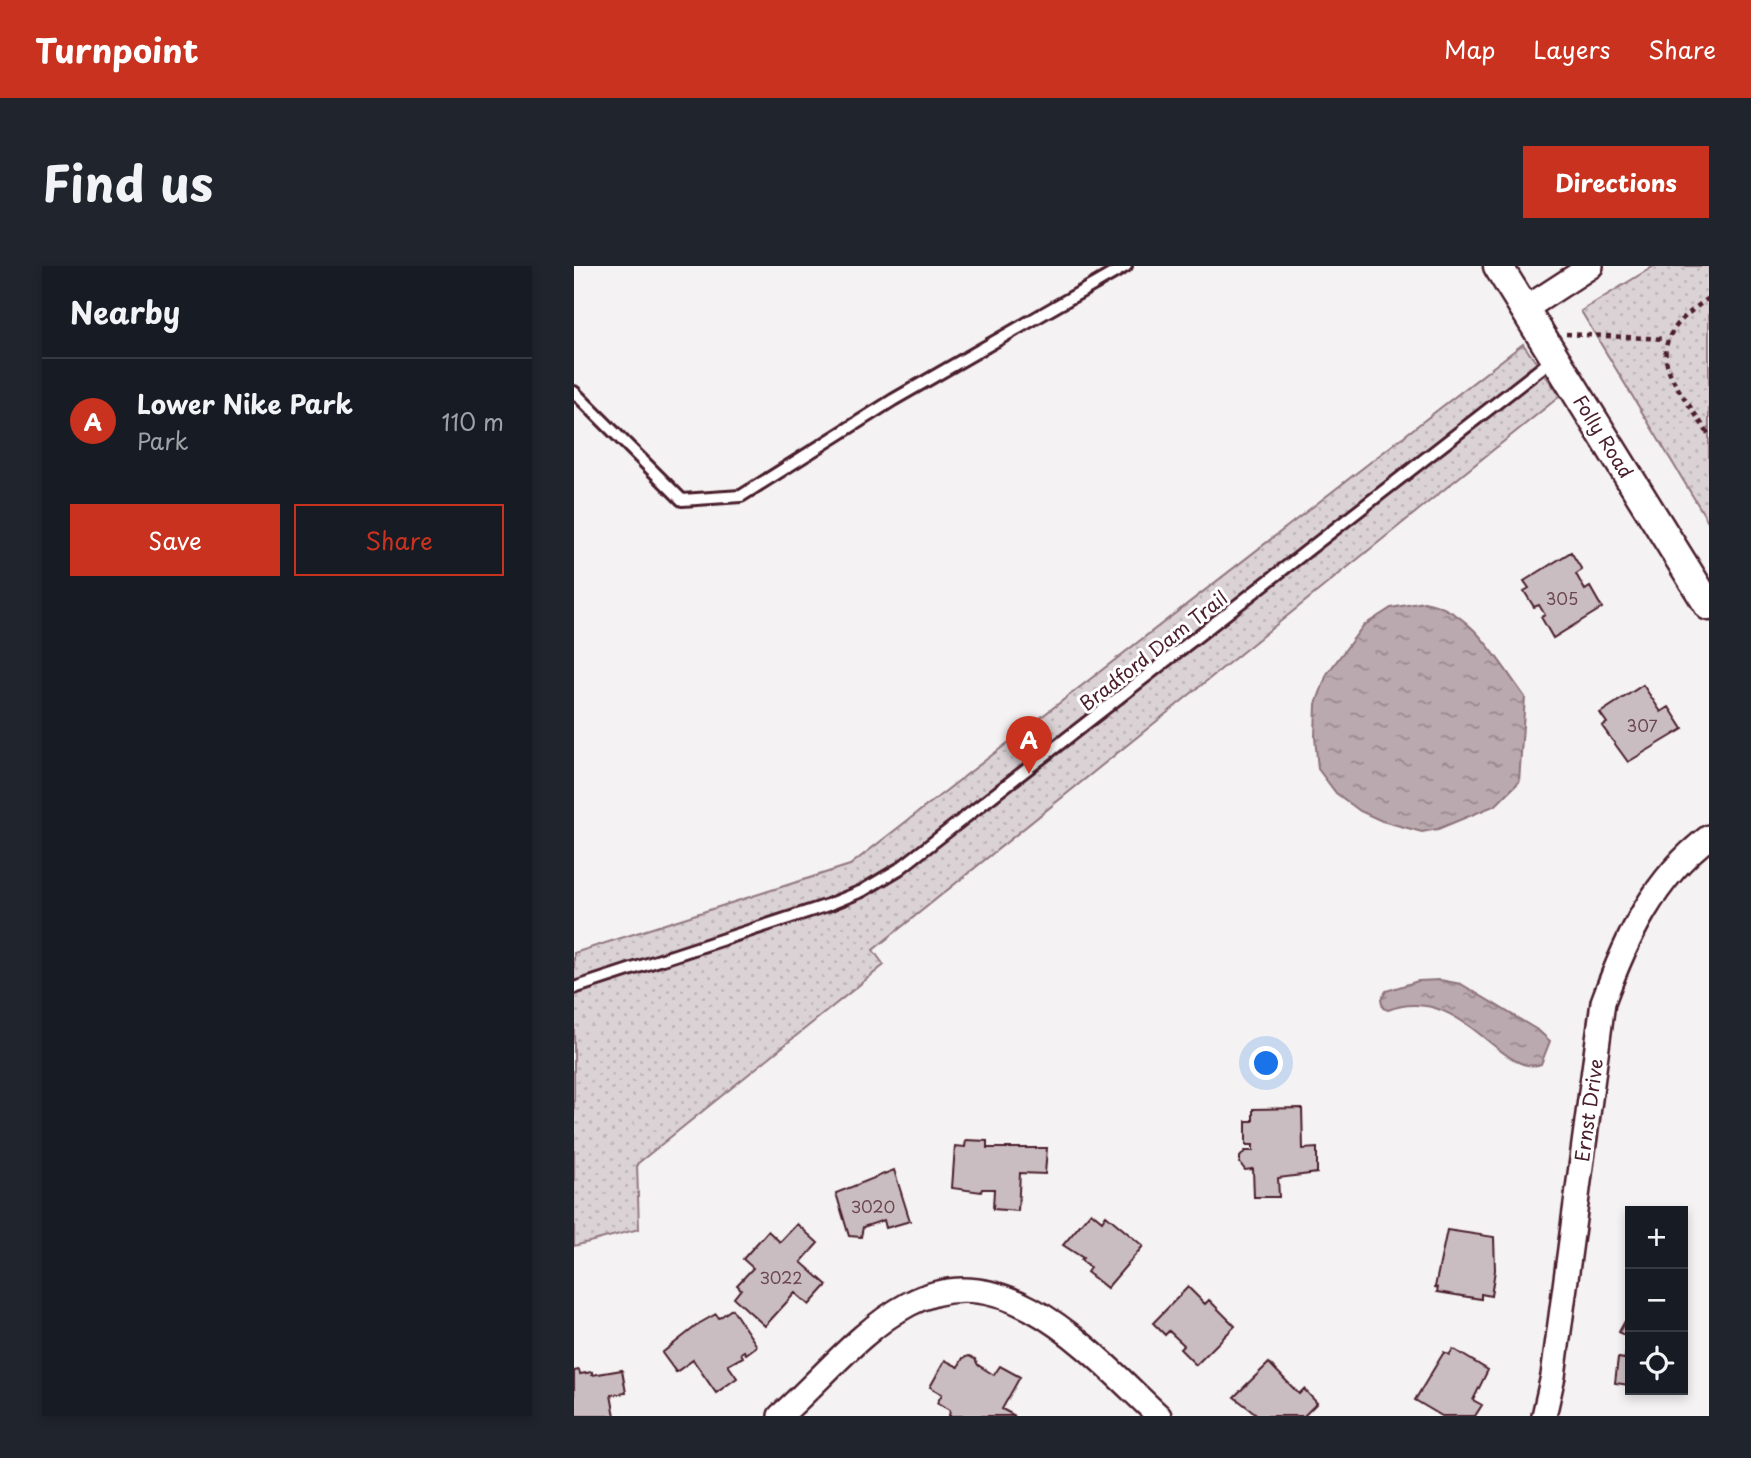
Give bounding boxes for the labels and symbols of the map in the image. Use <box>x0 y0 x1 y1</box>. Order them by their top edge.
street label: Folly Road <box>1567 389 1641 483</box>
street label: Bradford Dam Trail <box>1073 583 1233 717</box>
house number: 305 <box>1546 586 1578 610</box>
house number: 307 <box>1627 713 1657 737</box>
pin: A <box>1006 716 1052 774</box>
your location <box>1249 1046 1283 1080</box>
street label: Ernst Drive <box>1567 1057 1609 1163</box>
house number: 3020 <box>851 1194 895 1218</box>
house number: 3022 <box>759 1265 803 1289</box>

